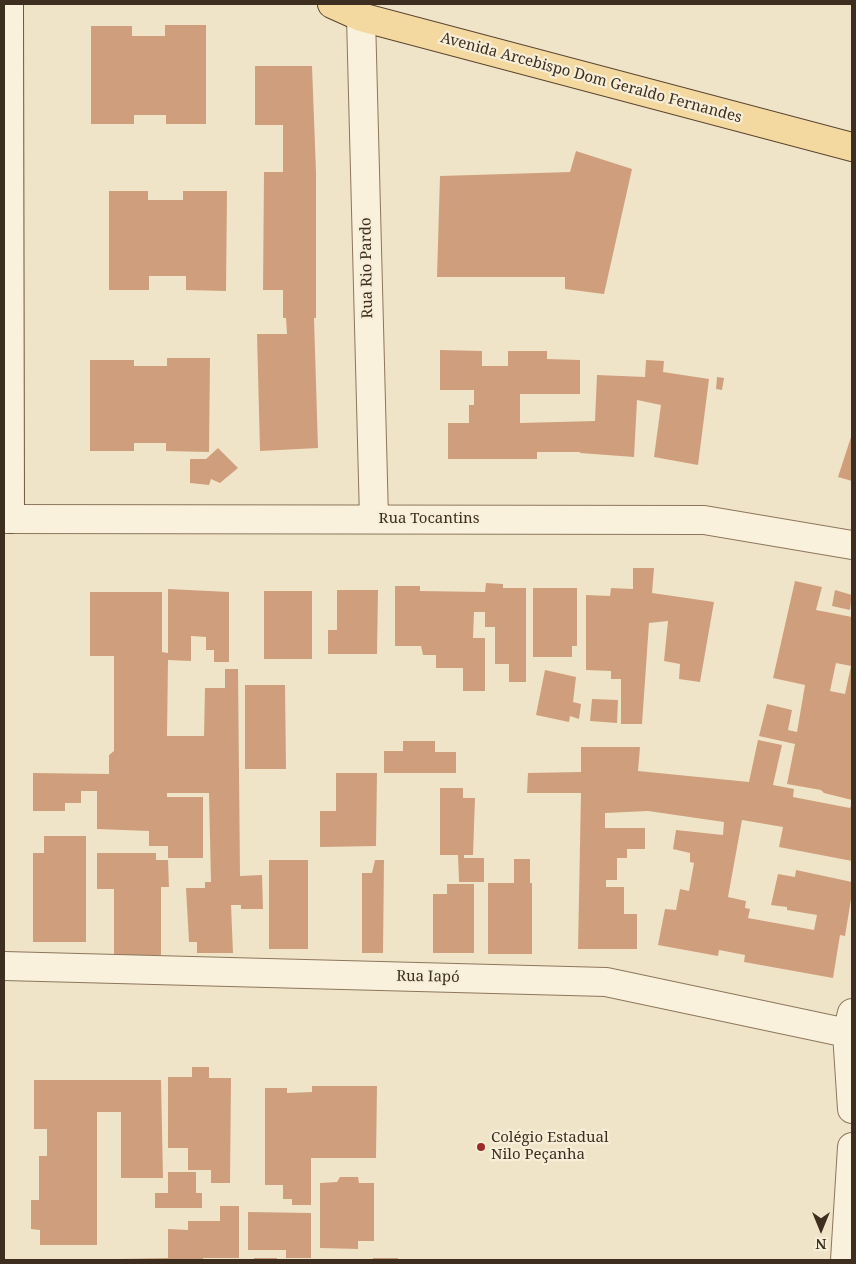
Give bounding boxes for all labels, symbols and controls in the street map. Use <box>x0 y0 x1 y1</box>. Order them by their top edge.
street label: Avenida Arcebispo Dom Geraldo Fernandes <box>438 29 744 127</box>
street label: Rua Rio Pardo <box>357 217 377 319</box>
street label: Rua Tocantins <box>379 510 479 528</box>
street label: Rua Iapó <box>396 967 460 987</box>
place label: Colégio Estadual Nilo Peçanha <box>491 1129 609 1164</box>
marker: Colégio Estadual Nilo Peçanha <box>475 1141 487 1153</box>
north arrow <box>796 1204 846 1254</box>
text: N <box>815 1235 827 1254</box>

